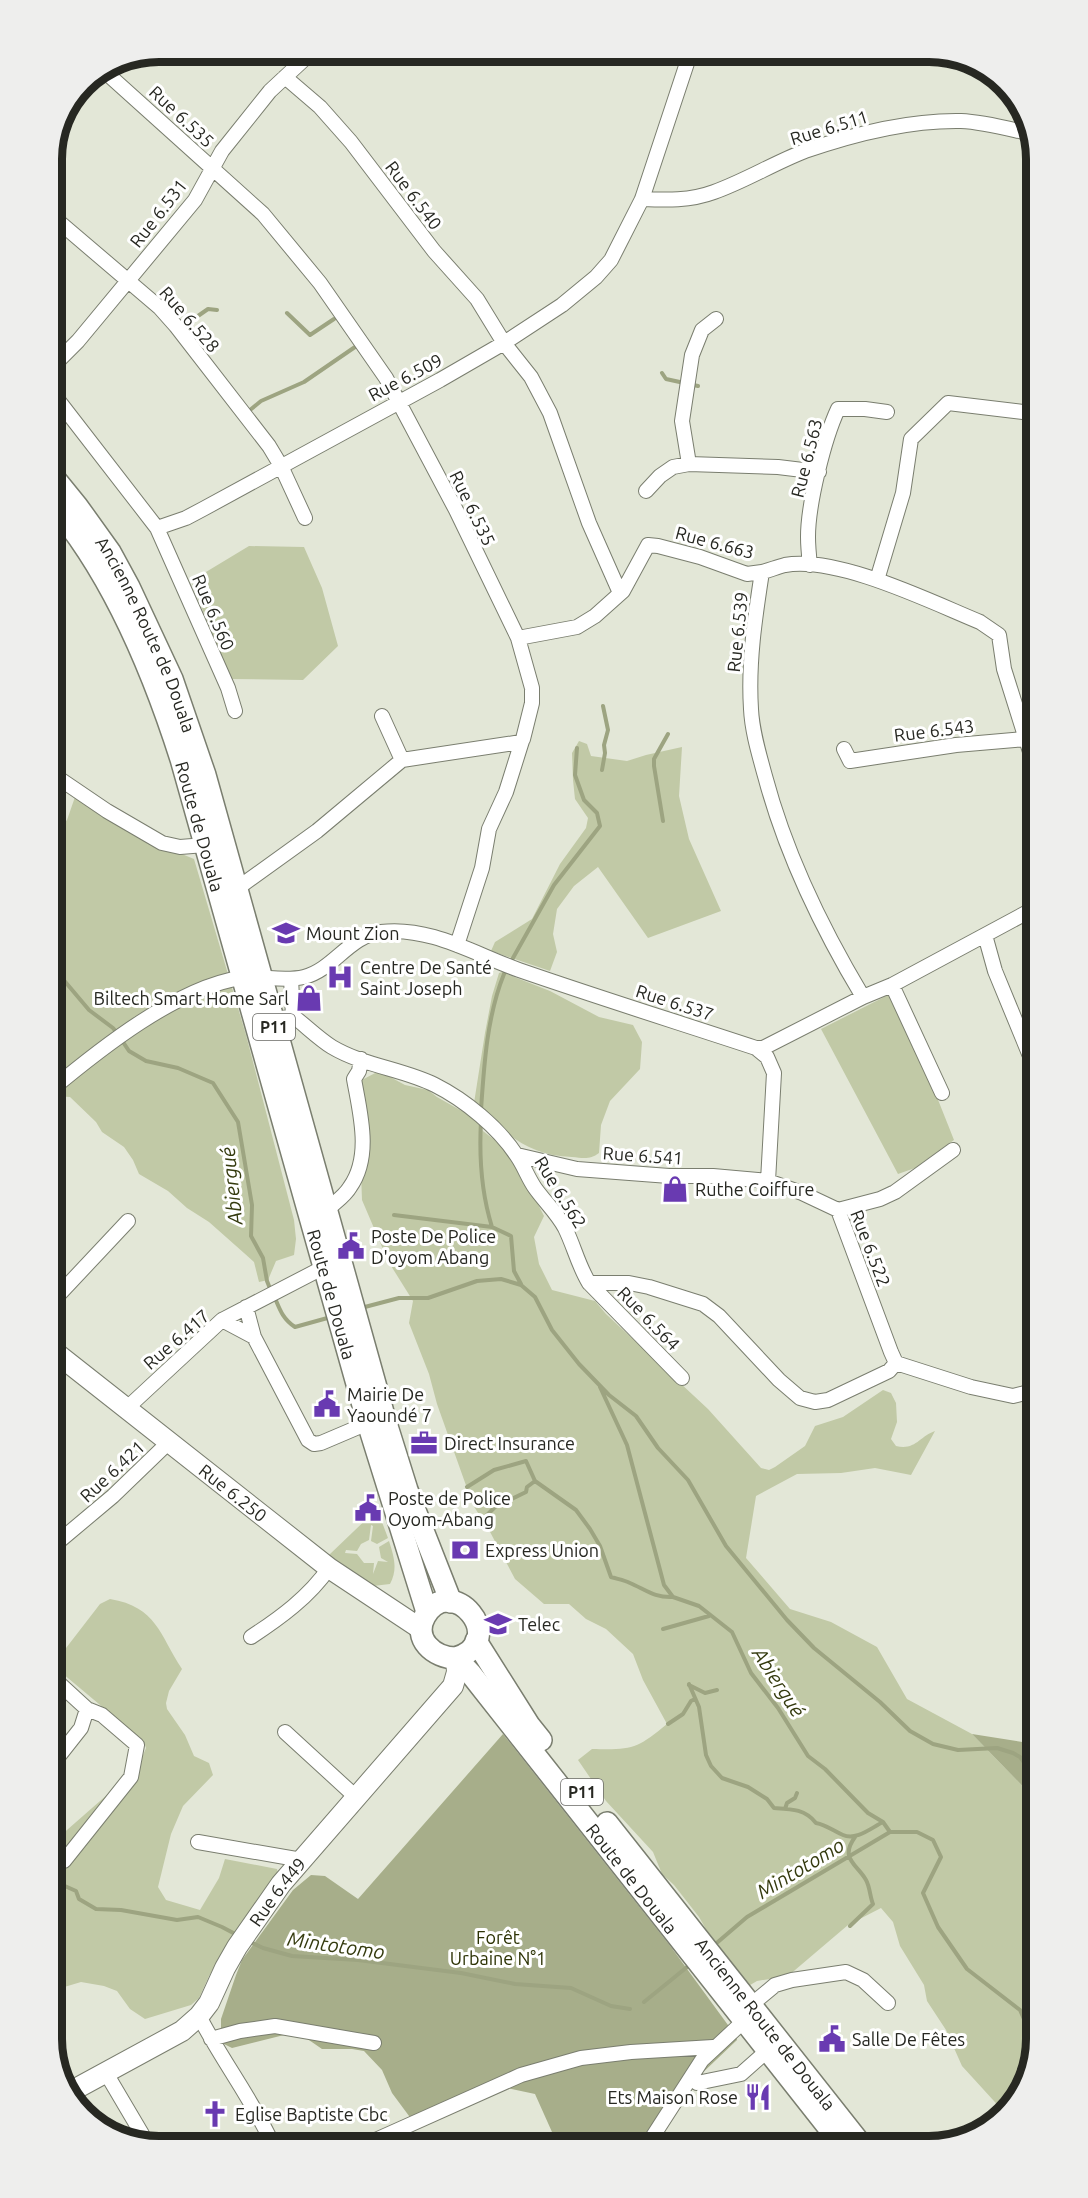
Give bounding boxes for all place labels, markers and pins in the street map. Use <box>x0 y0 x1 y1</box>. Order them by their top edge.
school or university icon: Mount Zion <box>271 918 301 948</box>
place label: Mount Zion <box>306 923 399 943</box>
place label: Centre De Santé Saint Joseph <box>360 957 492 998</box>
hospital icon: Centre De Santé Saint Joseph <box>325 962 355 992</box>
shop icon: Biltech Smart Home Sarl <box>294 983 324 1013</box>
place label: Biltech Smart Home Sarl <box>94 988 289 1008</box>
shop icon: Ruthe Coiffure <box>660 1174 690 1204</box>
place label: Ruthe Coiffure <box>695 1179 815 1199</box>
place label: Poste De Police D'oyom Abang <box>371 1226 496 1267</box>
public building icon: Poste De Police D'oyom Abang <box>336 1231 366 1261</box>
place label: Mairie De Yaoundé 7 <box>347 1384 432 1425</box>
public building icon: Mairie De Yaoundé 7 <box>312 1389 342 1419</box>
office icon: Direct Insurance <box>409 1428 439 1458</box>
place label: Direct Insurance <box>444 1433 575 1453</box>
place label: Poste de Police Oyom-Abang <box>388 1488 511 1529</box>
public building icon: Poste de Police Oyom-Abang <box>353 1493 383 1523</box>
bank icon: Express Union <box>450 1535 480 1565</box>
place label: Express Union <box>485 1540 599 1560</box>
school or university icon: Telec <box>483 1609 513 1639</box>
place label: Telec <box>518 1614 560 1634</box>
public building icon: Salle De Fêtes <box>817 2024 847 2054</box>
place label: Salle De Fêtes <box>852 2029 965 2049</box>
restaurant icon: Ets Maison Rose <box>743 2082 773 2112</box>
place label: Ets Maison Rose <box>607 2087 738 2107</box>
church icon: Eglise Baptiste Cbc <box>200 2099 230 2129</box>
place label: Eglise Baptiste Cbc <box>235 2104 388 2124</box>

